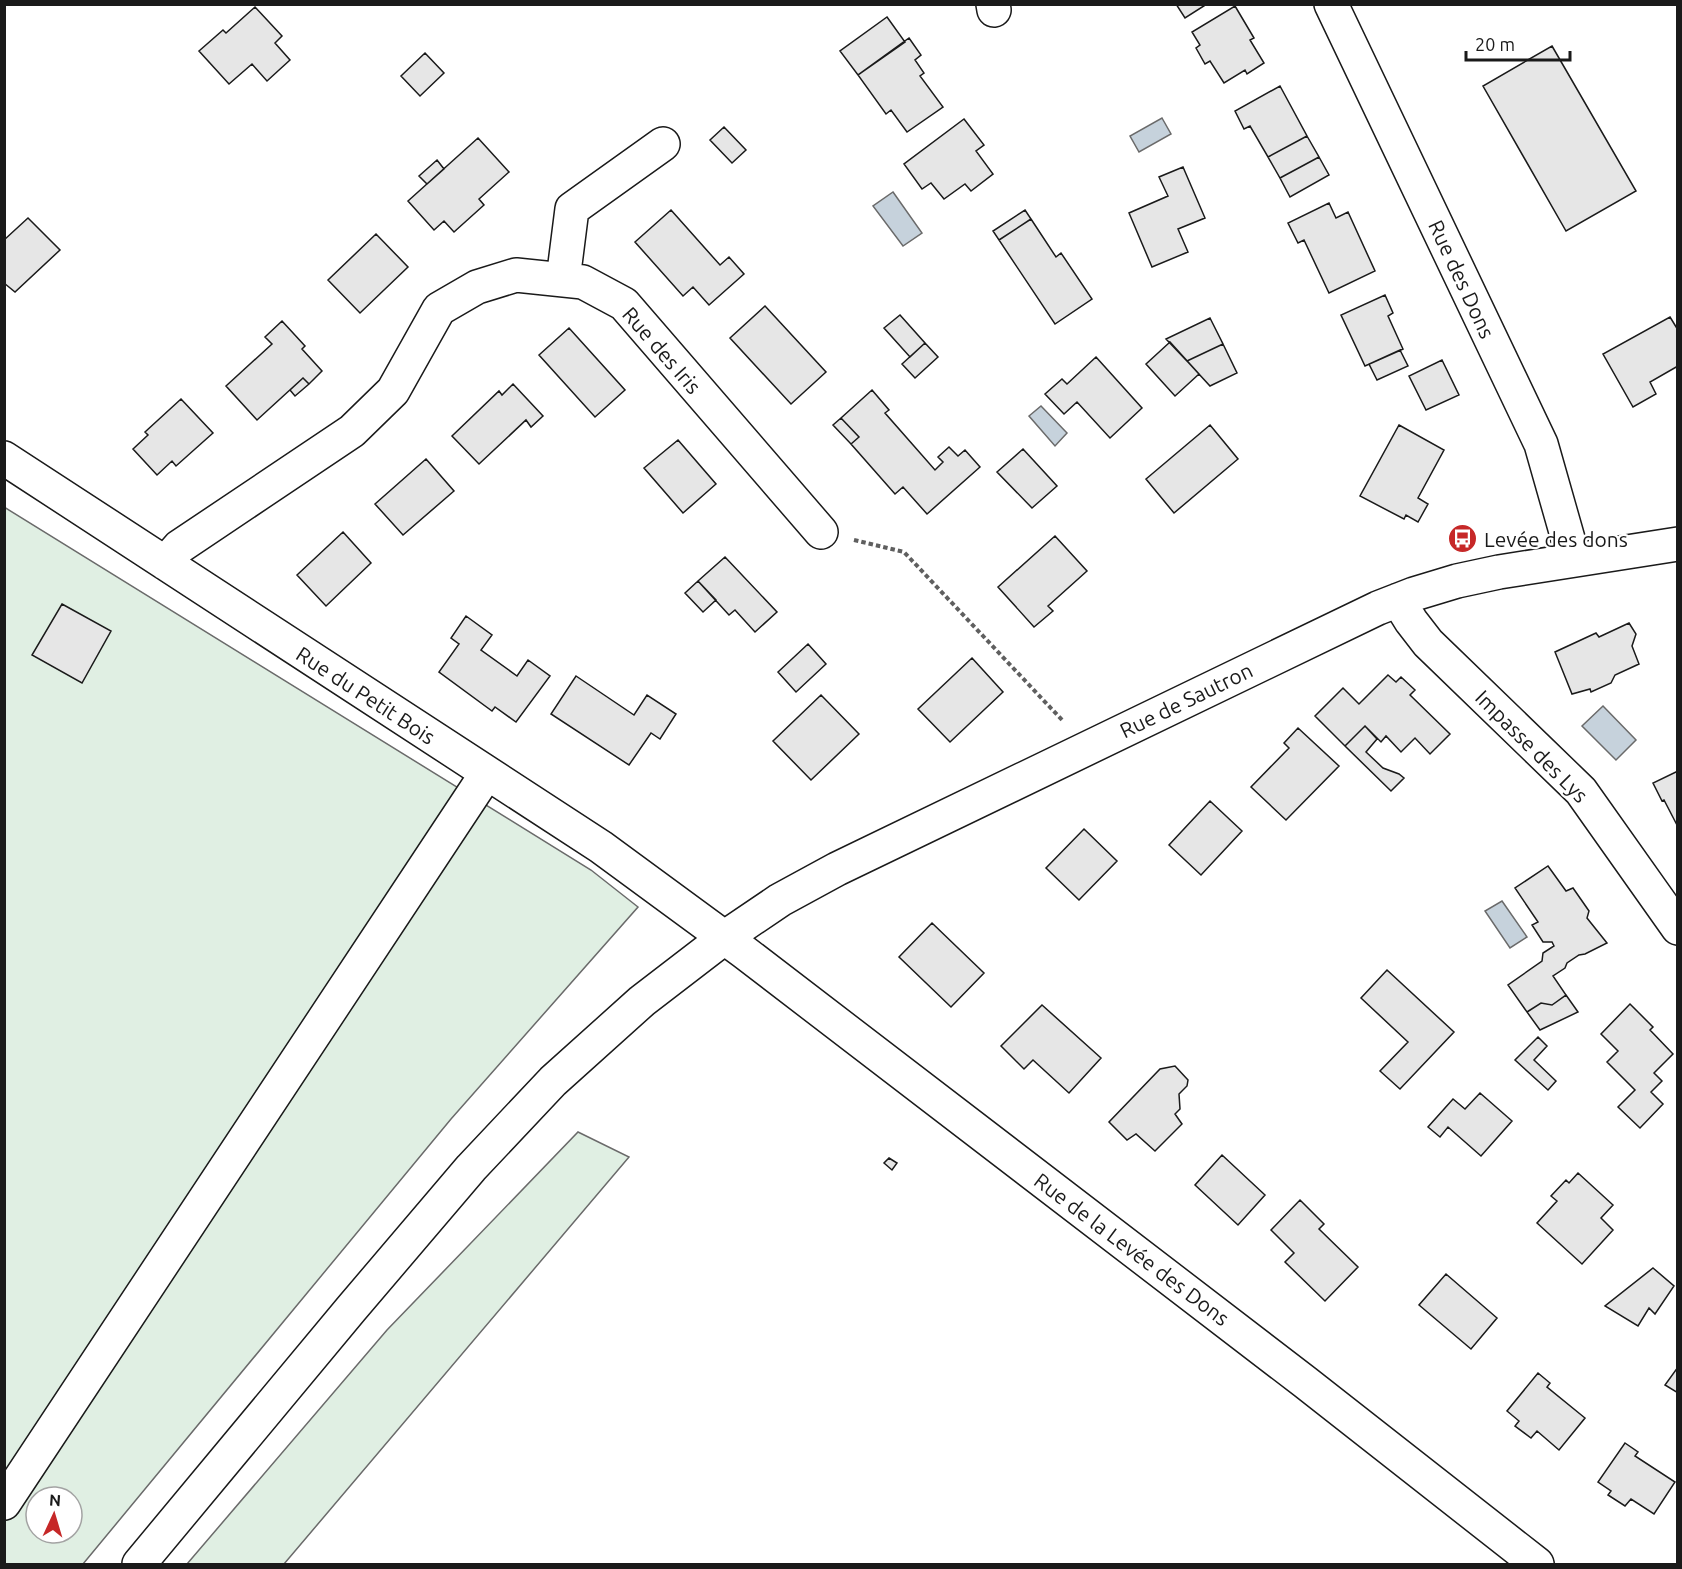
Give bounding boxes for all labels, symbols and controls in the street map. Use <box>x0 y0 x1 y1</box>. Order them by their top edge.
scale bar <box>1466 24 1570 62</box>
text: 20 m <box>1475 34 1515 54</box>
street label: Rue des Dons <box>1424 216 1500 342</box>
street label: Rue des Iris <box>618 302 706 398</box>
bus stop icon: Levée des dons <box>1447 523 1479 555</box>
place label: Levée des dons <box>1484 527 1628 551</box>
street label: Rue du Petit Bois <box>292 641 440 749</box>
street label: Rue de Sautron <box>1116 658 1256 742</box>
street label: Impasse des Lys <box>1471 685 1593 807</box>
street label: Rue de la Levée des Dons <box>1030 1168 1234 1330</box>
north arrow <box>24 1485 84 1545</box>
text: N <box>48 1491 62 1509</box>

